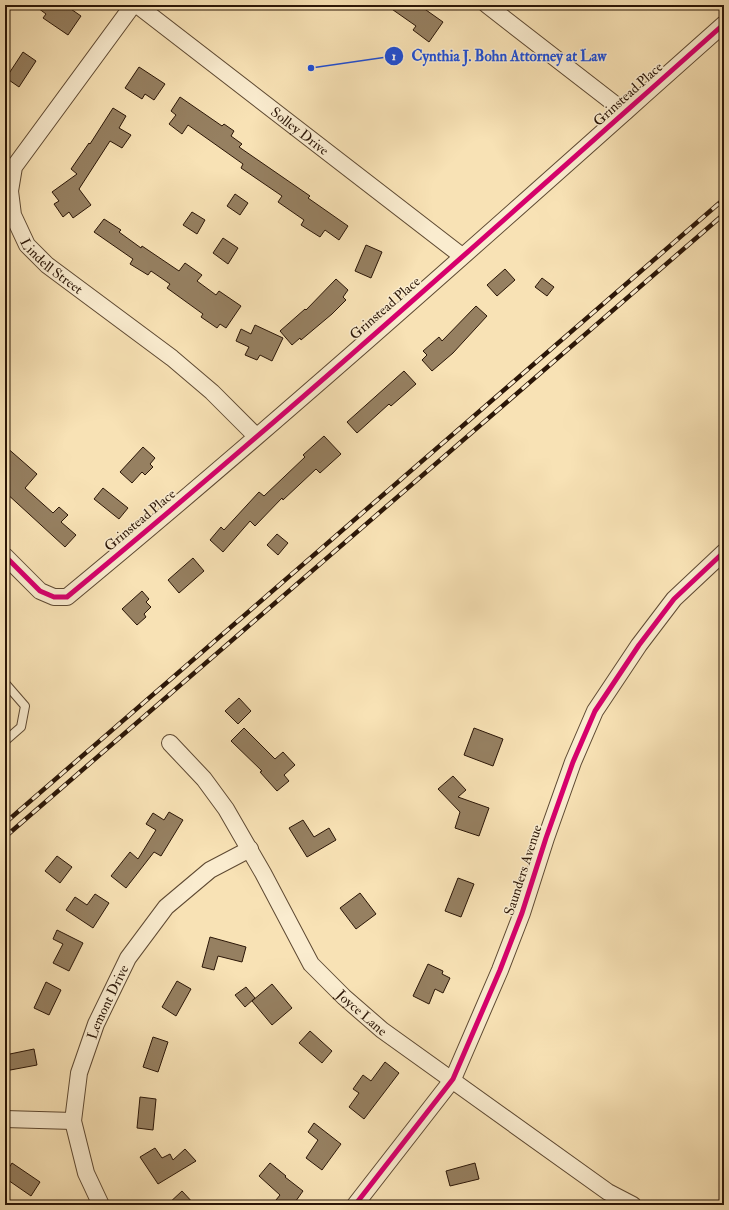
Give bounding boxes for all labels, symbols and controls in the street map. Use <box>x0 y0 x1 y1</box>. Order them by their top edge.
callout: Cynthia J. Bohn Attorney at Law <box>384 42 614 69</box>
text: Cynthia J. Bohn Attorney at Law <box>412 47 607 67</box>
text: 1 <box>392 49 396 64</box>
street label: Grinstead Place <box>590 58 666 130</box>
street label: Solley Drive <box>268 103 333 159</box>
street label: Lindell Street <box>17 236 87 298</box>
street label: Grinstead Place <box>346 273 424 343</box>
street label: Grinstead Place <box>101 485 179 555</box>
street label: Saunders Avenue <box>500 822 546 917</box>
street label: Lemont Drive <box>83 962 132 1041</box>
street label: Joyce Lane <box>332 985 391 1039</box>

